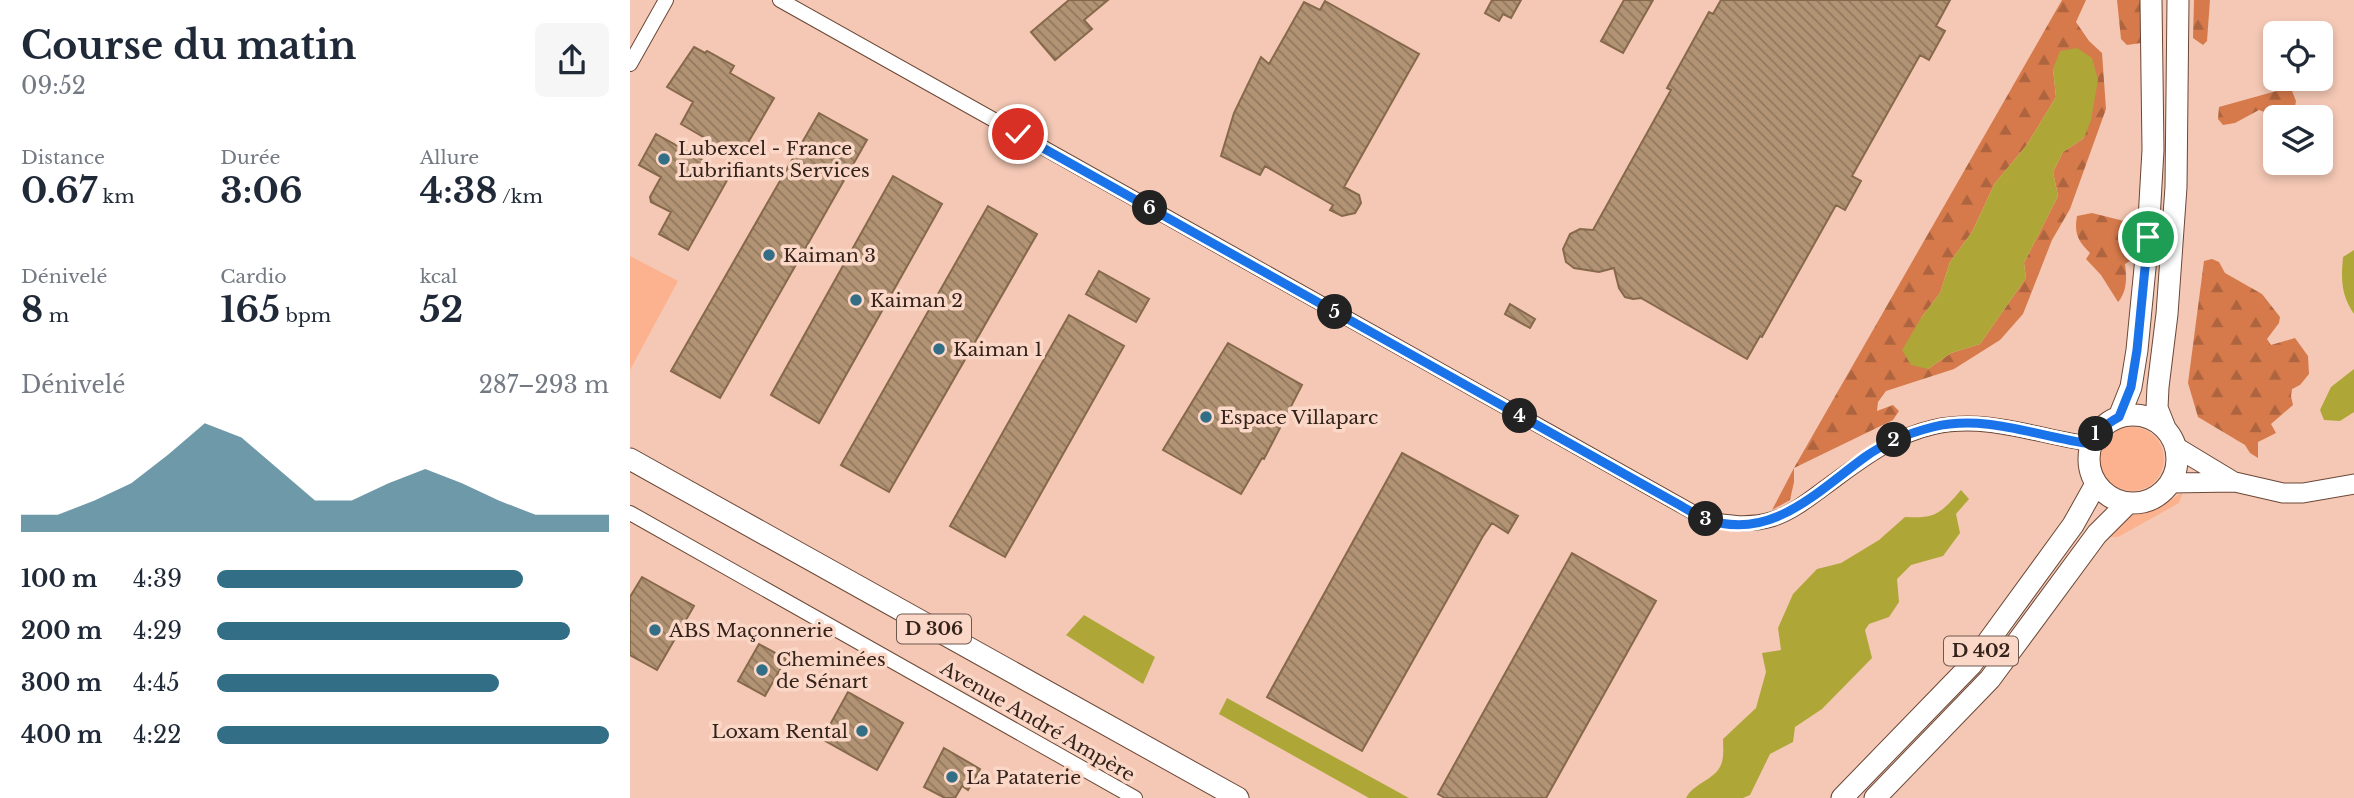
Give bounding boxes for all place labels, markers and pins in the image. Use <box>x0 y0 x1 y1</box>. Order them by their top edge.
pin <box>988 104 1048 164</box>
place label: Lubexcel - France Lubrifiants Services <box>678 137 870 182</box>
marker: Lubexcel - France Lubrifiants Services <box>656 151 672 167</box>
pin: 6 <box>1133 190 1168 226</box>
pin <box>2118 207 2178 267</box>
place label: Kaiman 3 <box>783 244 876 267</box>
marker: Kaiman 3 <box>761 247 777 263</box>
place label: Kaiman 2 <box>870 289 963 312</box>
marker: Kaiman 2 <box>848 292 864 308</box>
pin: 5 <box>1318 294 1352 330</box>
place label: Kaiman 1 <box>953 338 1043 361</box>
marker: Kaiman 1 <box>931 341 947 357</box>
pin: 4 <box>1502 398 1538 434</box>
place label: Espace Villaparc <box>1220 406 1378 429</box>
marker: Espace Villaparc <box>1198 409 1214 425</box>
pin: 1 <box>2078 416 2114 452</box>
pin: 2 <box>1876 422 1912 458</box>
pin: 3 <box>1688 502 1724 536</box>
place label: ABS Maçonnerie <box>668 619 833 642</box>
marker: ABS Maçonnerie <box>647 622 663 638</box>
place label: Cheminées de Sénart <box>776 648 886 693</box>
marker: Cheminées de Sénart <box>754 662 770 678</box>
place label: Loxam Rental <box>712 720 848 743</box>
marker: Loxam Rental <box>854 723 870 739</box>
place label: La Pataterie <box>966 766 1081 789</box>
marker: La Pataterie <box>944 769 960 785</box>

